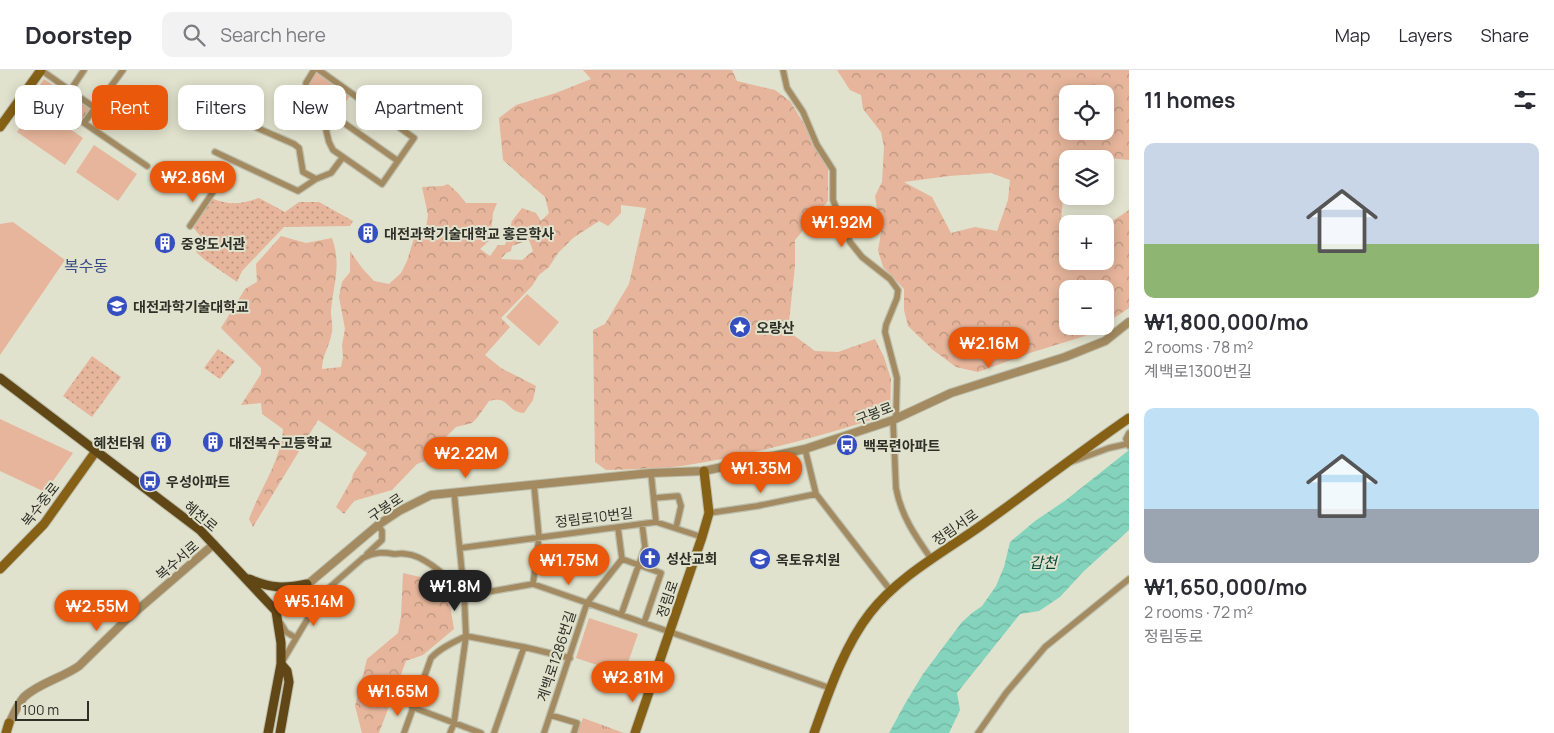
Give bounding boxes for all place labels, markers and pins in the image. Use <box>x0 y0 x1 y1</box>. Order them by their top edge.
pin: ₩2.86M <box>152 160 234 203</box>
pin: ₩1.92M <box>801 206 883 248</box>
building icon: 대전과학기술대학교 홍은학사 <box>356 221 380 245</box>
place label: 대전과학기술대학교 홍은학사 <box>384 224 554 243</box>
building icon: 중앙도서관 <box>153 231 177 255</box>
place label: 중앙도서관 <box>181 234 246 253</box>
school or university icon: 대전과학기술대학교 <box>105 294 129 318</box>
place label: 대전과학기술대학교 <box>133 297 249 316</box>
place icon: 오량산 <box>728 315 752 339</box>
place label: 오량산 <box>756 318 795 337</box>
pin: ₩2.16M <box>948 326 1030 369</box>
building icon: 혜천타워 <box>149 430 173 454</box>
building icon: 대전복수고등학교 <box>201 430 225 454</box>
place label: 혜천타워 <box>93 433 145 452</box>
place label: 대전복수고등학교 <box>229 433 332 452</box>
bus stop icon: 백목련아파트 <box>835 433 859 457</box>
pin: ₩2.22M <box>425 436 507 479</box>
place label: 백목련아파트 <box>863 436 940 455</box>
pin: ₩1.35M <box>720 452 802 494</box>
bus stop icon: 우성아파트 <box>138 469 162 493</box>
place label: 우성아파트 <box>166 472 231 491</box>
pin: ₩1.75M <box>528 544 610 586</box>
church icon: 성산교회 <box>638 546 662 570</box>
school or university icon: 옥토유치원 <box>748 547 772 571</box>
place label: 성산교회 <box>666 549 718 568</box>
place label: 옥토유치원 <box>776 550 840 569</box>
pin: ₩1.8M <box>420 570 490 612</box>
pin: ₩5.14M <box>273 584 355 627</box>
pin: ₩2.55M <box>56 590 138 632</box>
pin: ₩2.81M <box>592 660 674 703</box>
pin: ₩1.65M <box>357 674 439 717</box>

